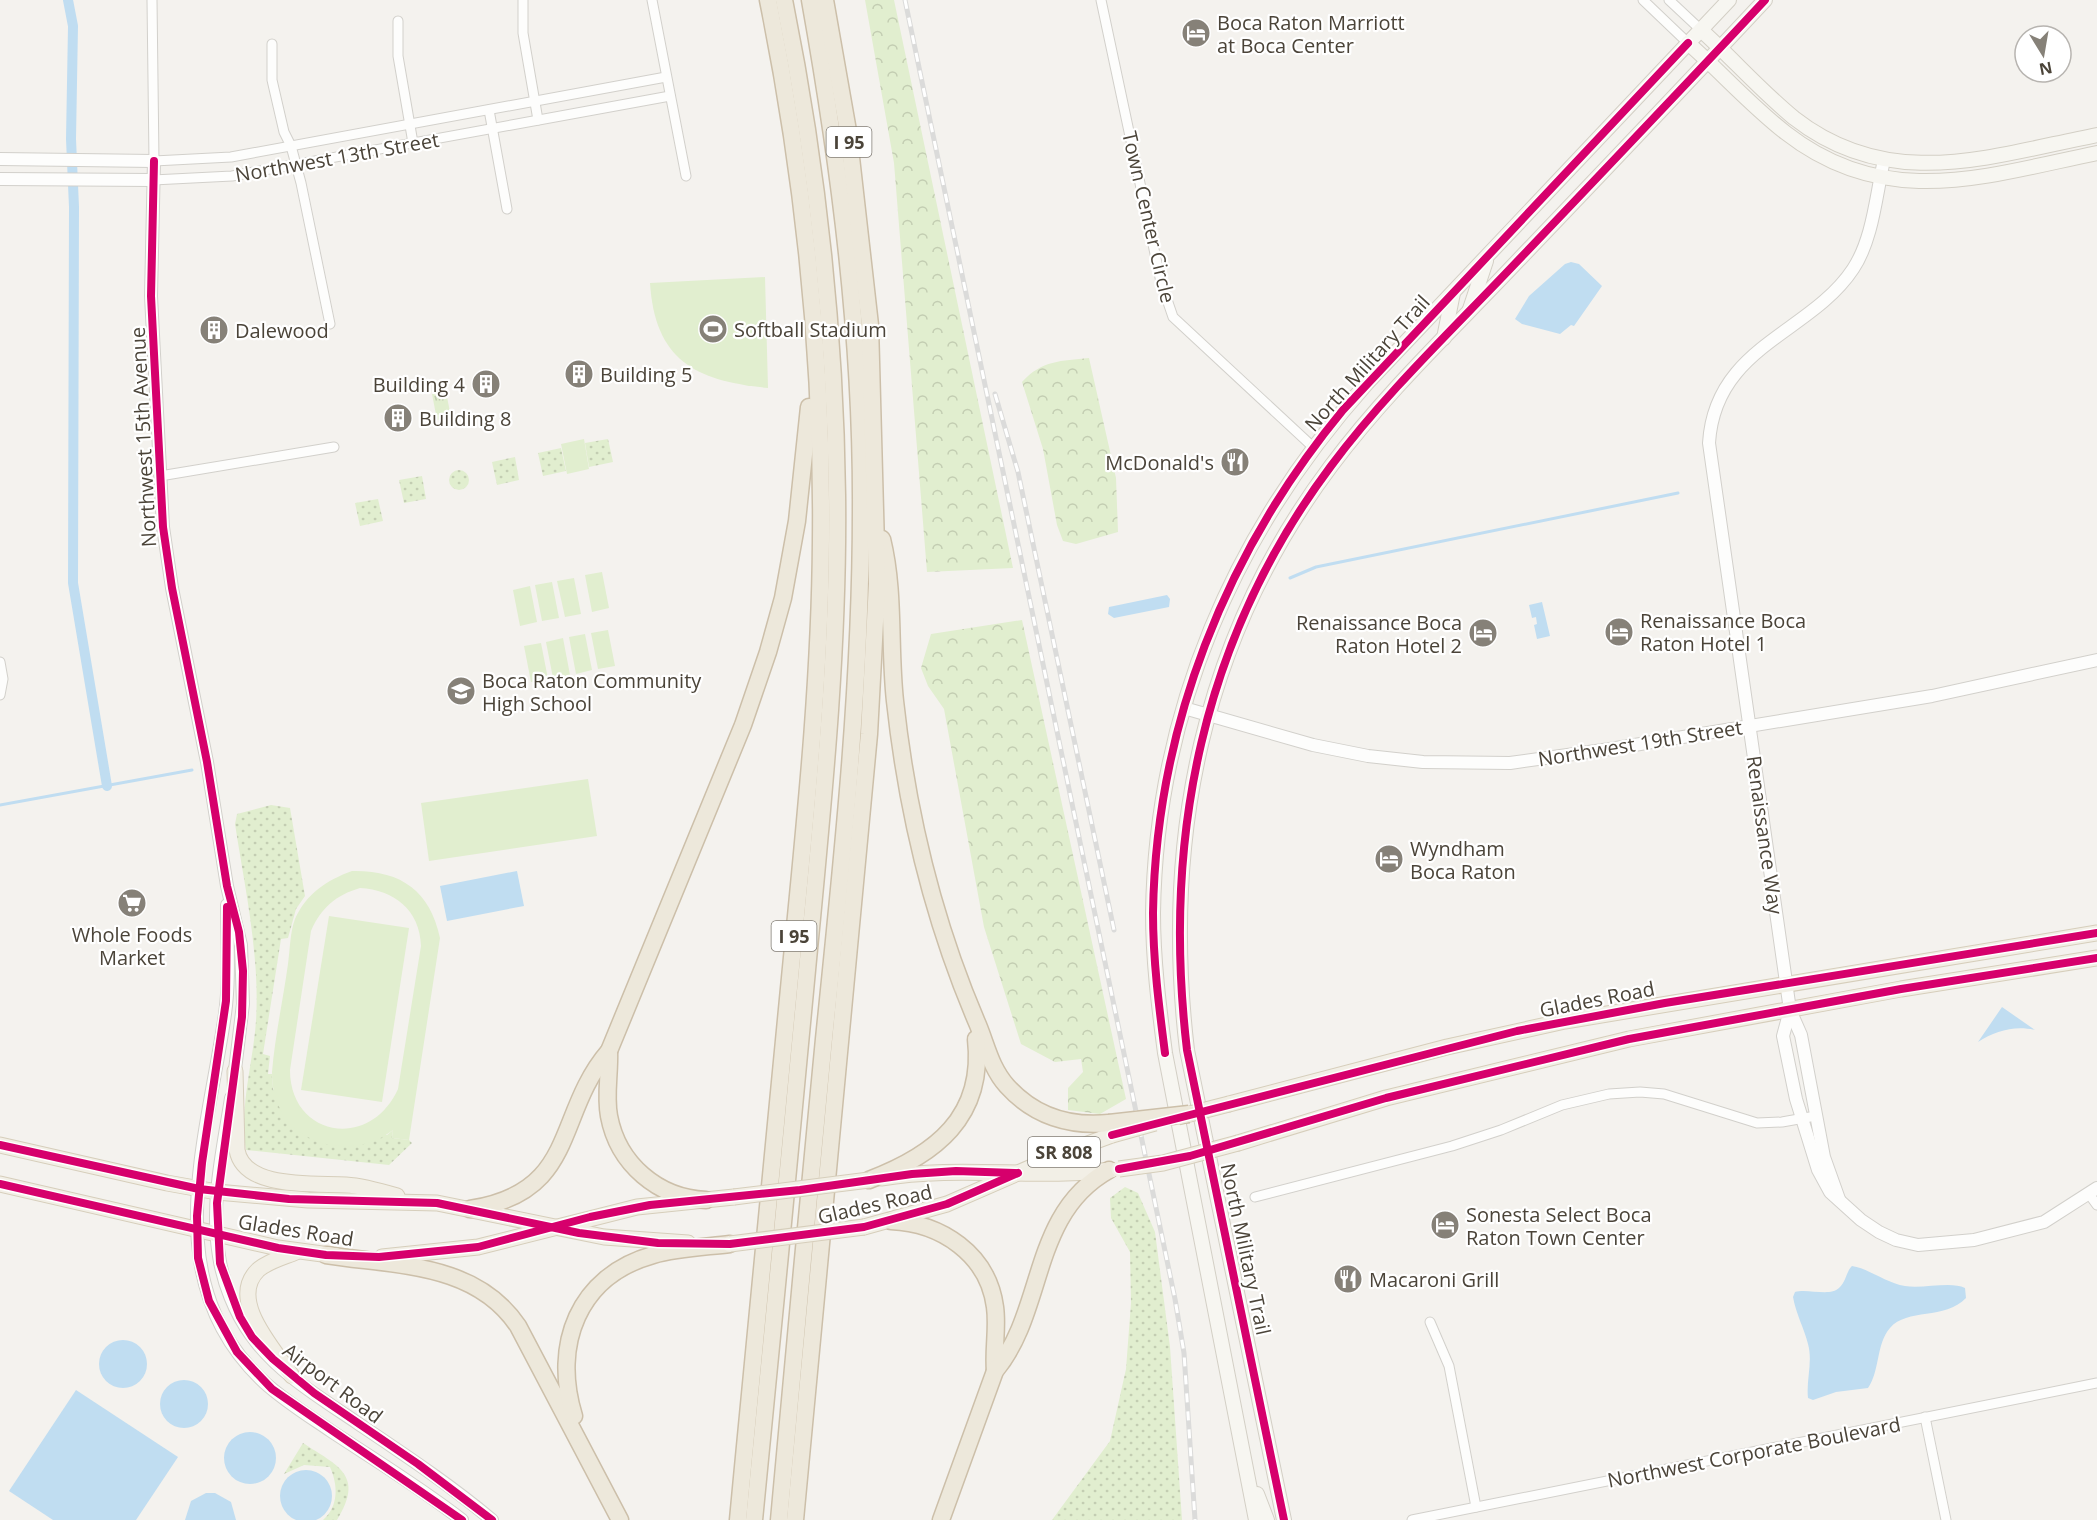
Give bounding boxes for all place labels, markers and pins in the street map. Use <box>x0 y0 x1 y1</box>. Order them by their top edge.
place label: Boca Raton Marriott at Boca Center <box>1217 9 1405 59</box>
hotel icon: Boca Raton Marriott at Boca Center <box>1180 17 1212 49</box>
sports icon: Softball Stadium <box>697 313 729 345</box>
building icon: Dalewood <box>198 314 230 346</box>
place label: Softball Stadium <box>734 316 887 343</box>
place label: Dalewood <box>235 317 329 344</box>
building icon: Building 5 <box>563 358 595 390</box>
place label: Building 5 <box>600 361 692 388</box>
building icon: Building 4 <box>470 368 502 400</box>
place label: Building 4 <box>373 371 466 398</box>
building icon: Building 8 <box>382 402 414 434</box>
place label: Building 8 <box>419 405 511 432</box>
restaurant icon: McDonald's <box>1219 446 1251 478</box>
place label: McDonald's <box>1105 449 1214 476</box>
place label: Renaissance Boca Raton Hotel 1 <box>1640 607 1806 657</box>
place label: Renaissance Boca Raton Hotel 2 <box>1296 609 1462 659</box>
hotel icon: Renaissance Boca Raton Hotel 1 <box>1603 616 1635 648</box>
hotel icon: Renaissance Boca Raton Hotel 2 <box>1467 617 1499 649</box>
place label: Boca Raton Community High School <box>482 667 702 717</box>
school or university icon: Boca Raton Community High School <box>445 675 477 707</box>
place label: Wyndham Boca Raton <box>1410 835 1516 885</box>
hotel icon: Wyndham Boca Raton <box>1373 843 1405 875</box>
supermarket icon: Whole Foods Market <box>116 887 148 919</box>
place label: Whole Foods Market <box>72 921 192 971</box>
place label: Sonesta Select Boca Raton Town Center <box>1466 1201 1652 1251</box>
hotel icon: Sonesta Select Boca Raton Town Center <box>1429 1209 1461 1241</box>
restaurant icon: Macaroni Grill <box>1332 1263 1364 1295</box>
place label: Macaroni Grill <box>1369 1266 1499 1293</box>

